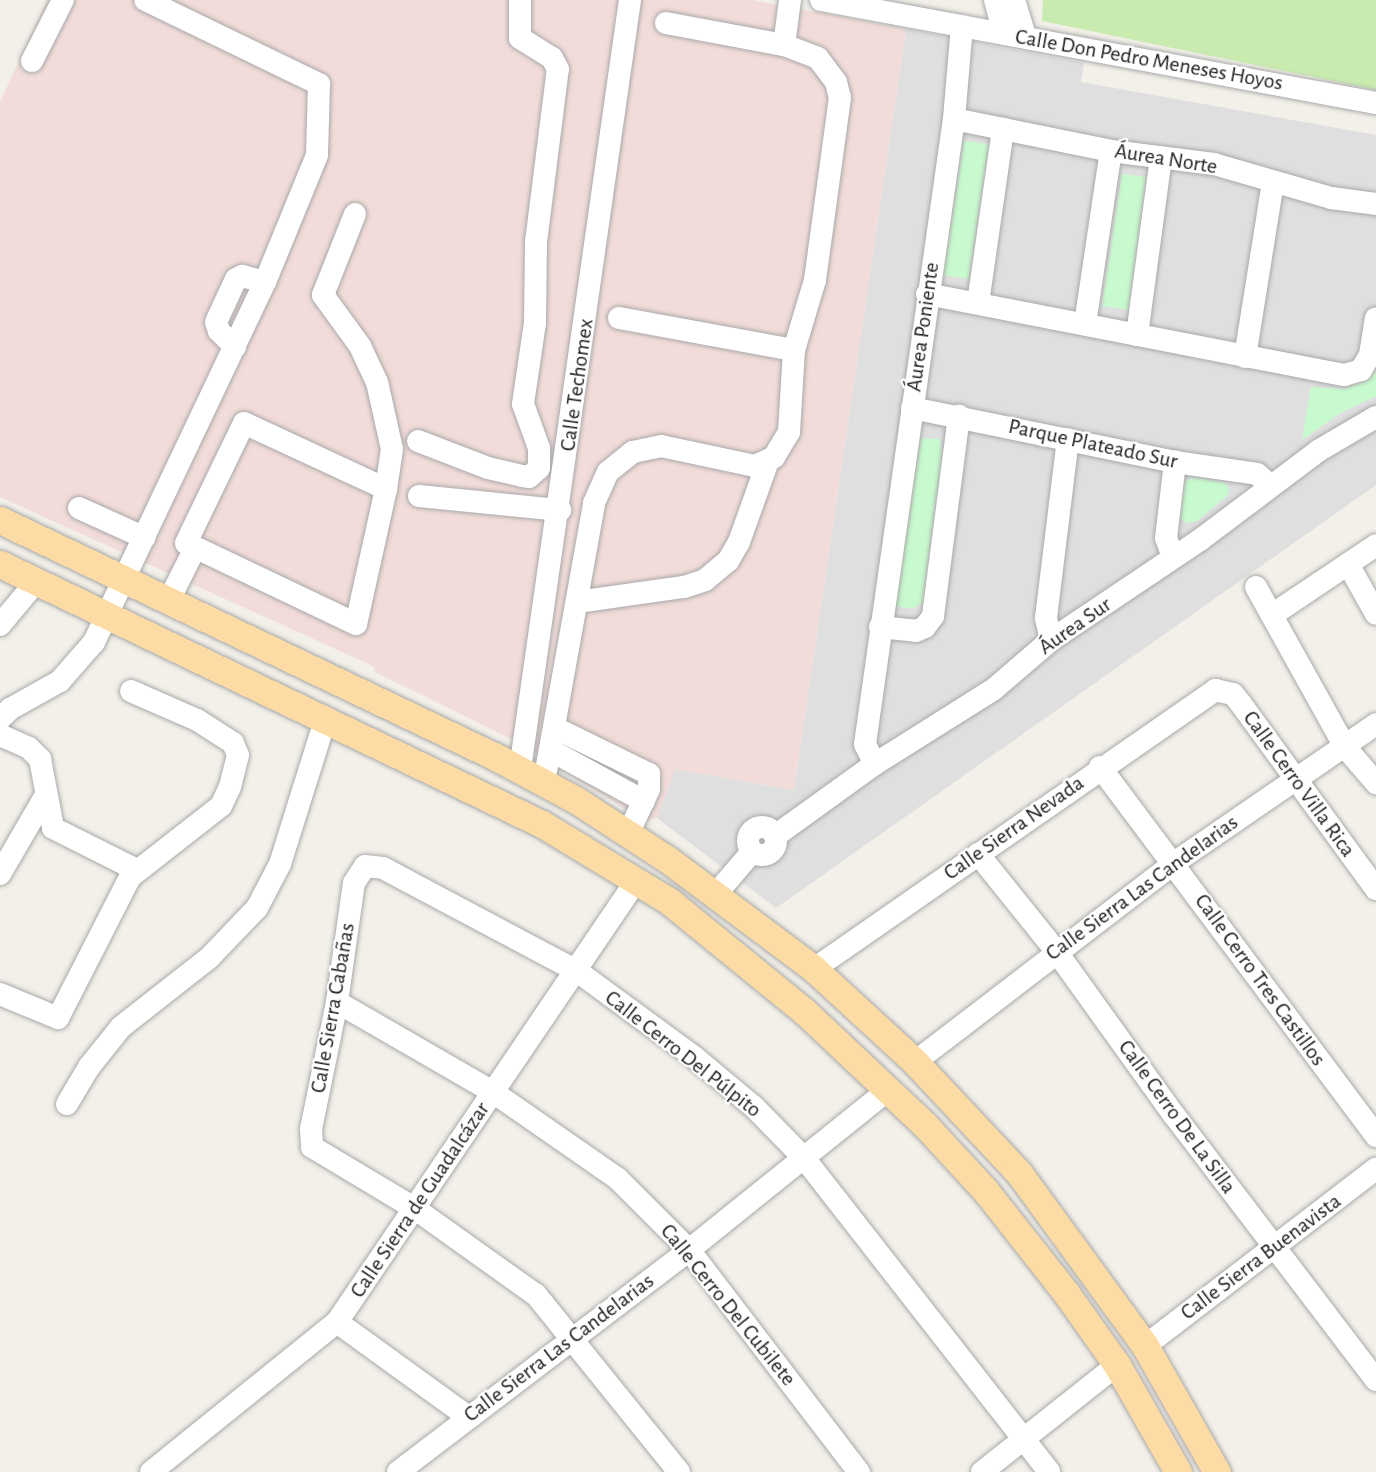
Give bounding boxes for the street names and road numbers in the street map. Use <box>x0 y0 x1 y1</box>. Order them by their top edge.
street label: Calle Don Pedro Meneses Hoyos <box>1013 23 1285 97</box>
street label: Áurea Norte <box>1113 138 1219 180</box>
street label: Áurea Poniente <box>901 261 945 393</box>
street label: Calle Techomex <box>555 317 599 453</box>
street label: Parque Plateado Sur <box>1006 413 1180 475</box>
street label: Áurea Sur <box>1034 591 1116 661</box>
street label: Calle Cerro Villa Rica <box>1237 706 1361 862</box>
street label: Calle Sierra Nevada <box>939 770 1089 886</box>
street label: Calle Sierra Las Candelarias <box>1041 809 1243 967</box>
street label: Calle Cerro Tres Castillos <box>1189 889 1331 1071</box>
street label: Calle Sierra Cabañas <box>305 921 361 1095</box>
street label: Calle Cerro Del Púlpito <box>600 985 766 1123</box>
street label: Calle Cerro De La Silla <box>1112 1035 1242 1199</box>
street label: Calle Sierra de Guadalcázar <box>345 1097 495 1303</box>
street label: Calle Sierra Buenavista <box>1176 1188 1346 1326</box>
street label: Calle Cerro Del Cubilete <box>655 1219 801 1391</box>
street label: Calle Sierra Las Candelarias <box>459 1268 659 1428</box>

